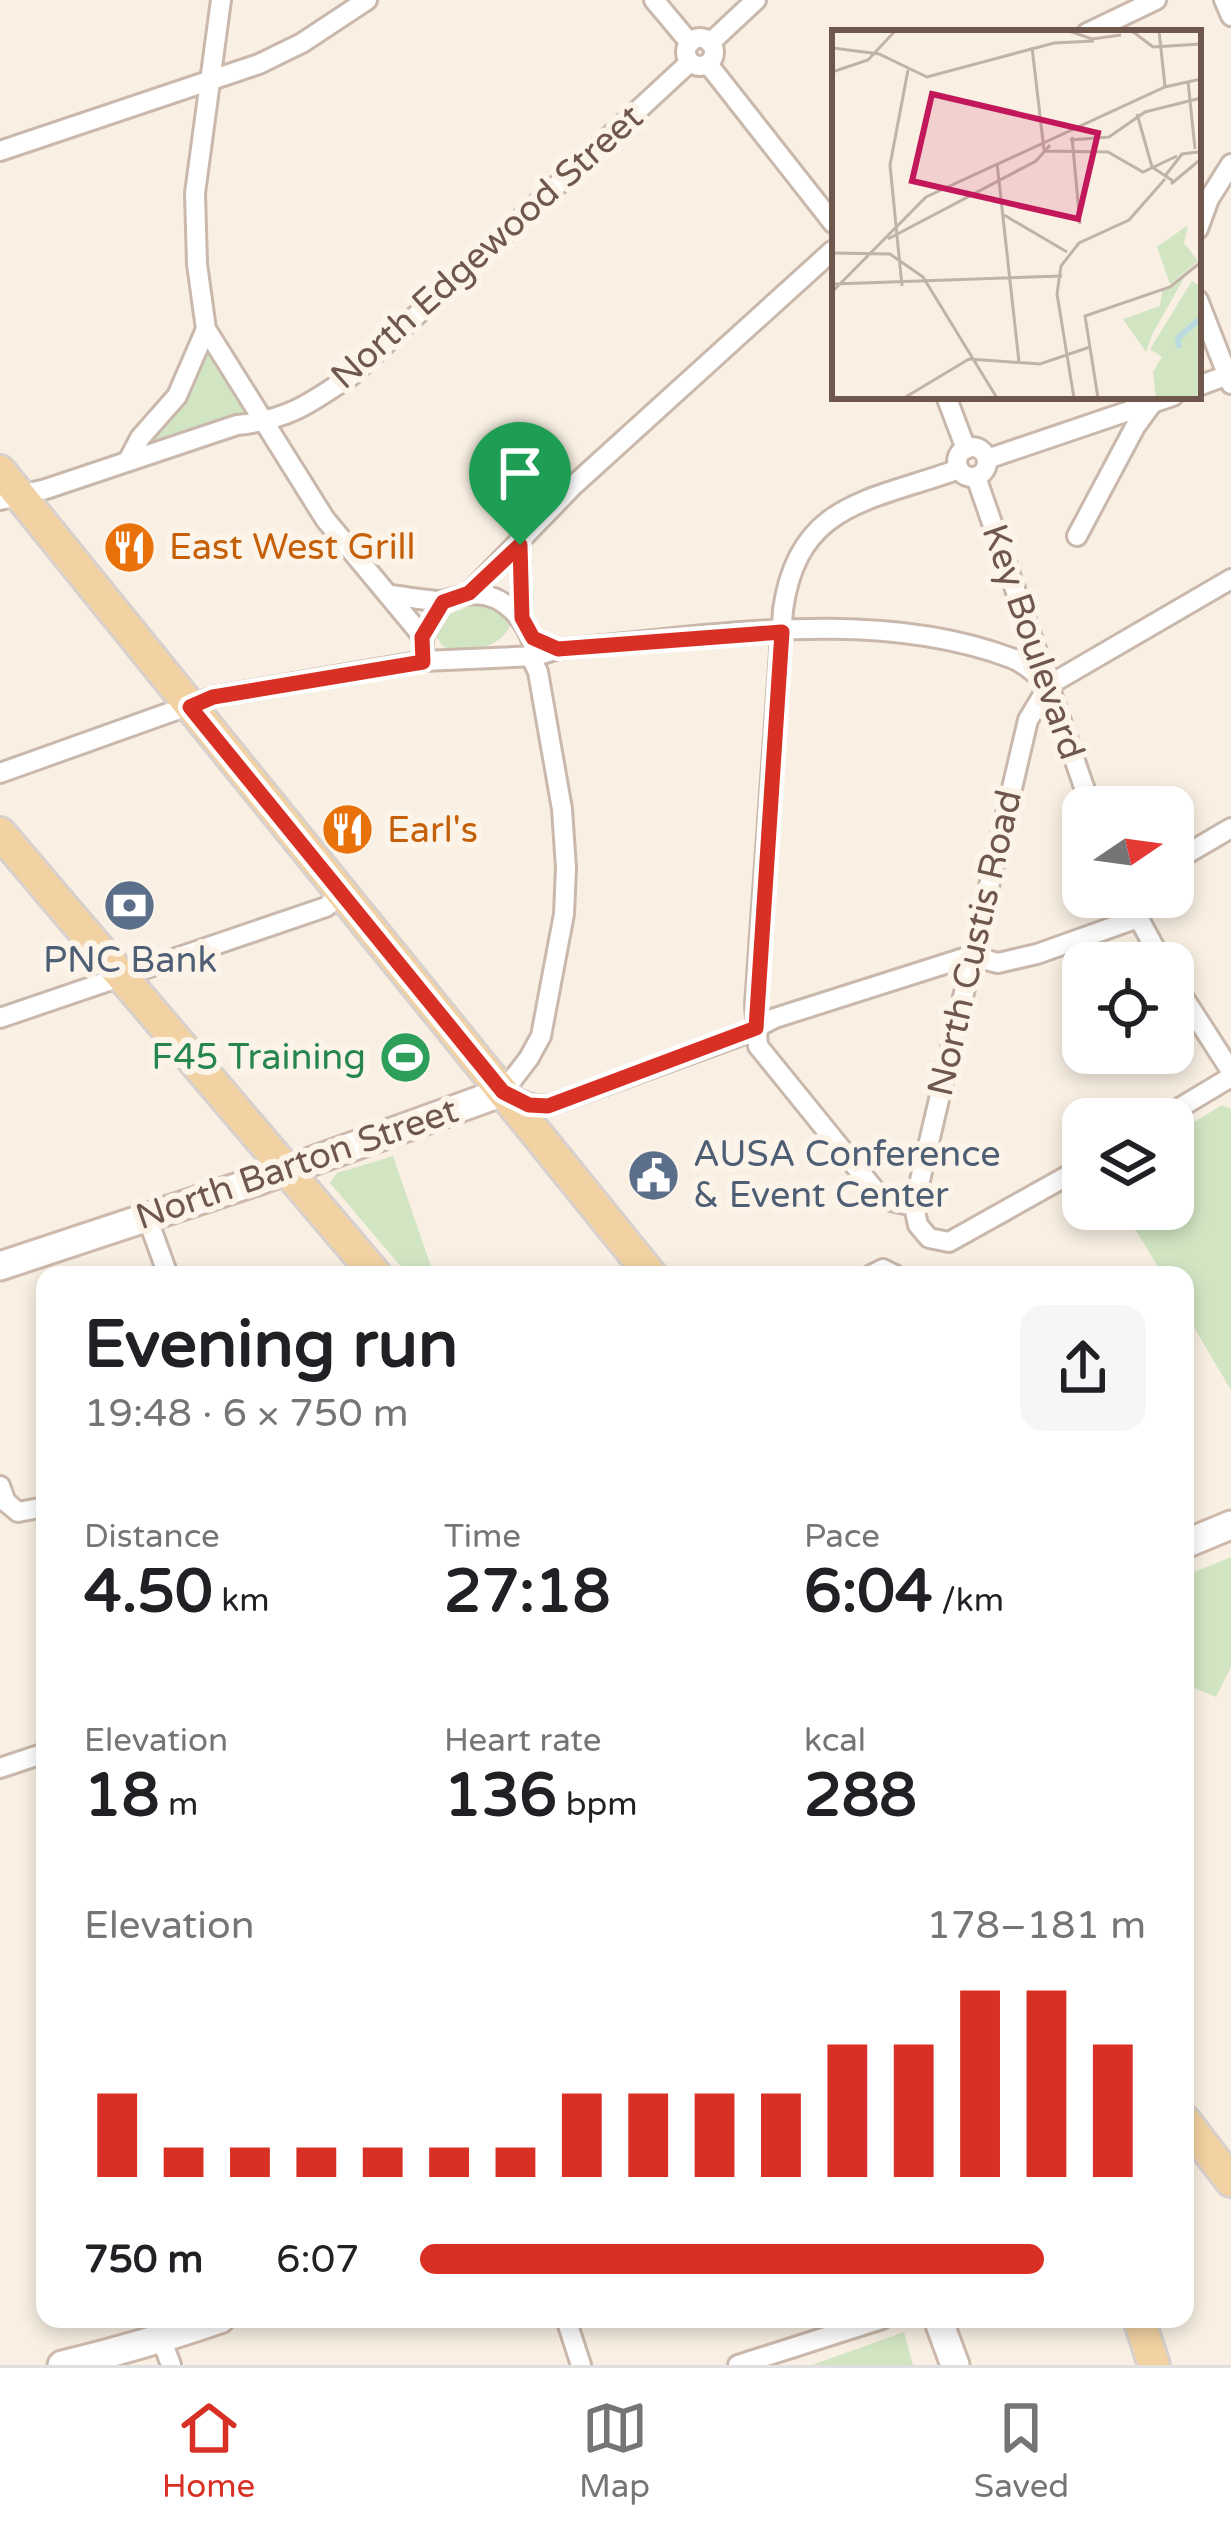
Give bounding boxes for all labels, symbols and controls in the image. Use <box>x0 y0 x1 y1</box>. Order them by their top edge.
inset map <box>832 30 1201 399</box>
street label: North Edgewood Street <box>322 96 652 398</box>
pin <box>469 422 571 545</box>
icon: arrive <box>487 440 553 506</box>
restaurant icon: East West Grill <box>102 519 158 575</box>
street label: Key Boulevard <box>973 519 1093 765</box>
place label: East West Grill <box>169 526 416 569</box>
street label: North Custis Road <box>919 786 1031 1100</box>
north arrow <box>1062 786 1194 918</box>
map controls <box>1062 786 1194 1230</box>
restaurant icon: Earl's <box>320 802 376 858</box>
place label: Earl's <box>387 809 478 852</box>
bank icon: PNC Bank <box>102 877 158 933</box>
place label: PNC Bank <box>43 939 217 982</box>
button: locate <box>1062 942 1194 1074</box>
sports icon: F45 Training <box>377 1029 433 1085</box>
place label: F45 Training <box>151 1036 366 1079</box>
street label: North Barton Street <box>130 1089 464 1239</box>
button: layers <box>1062 1098 1194 1230</box>
place label: AUSA Conference & Event Center <box>693 1133 1001 1217</box>
public building icon: AUSA Conference & Event Center <box>626 1147 682 1203</box>
text: Evening run <box>84 1305 458 1385</box>
button: share <box>1020 1305 1146 1431</box>
text: 19:48 · 6 × 750 m <box>84 1390 409 1437</box>
text: Distance <box>84 1517 220 1556</box>
text: Time <box>444 1517 521 1556</box>
text: Pace <box>804 1517 880 1556</box>
text: 4.50 <box>84 1556 213 1628</box>
text: 27:18 <box>444 1556 610 1628</box>
text: 6:04 <box>804 1556 933 1628</box>
text: km <box>213 1581 270 1620</box>
text: /km <box>933 1581 1004 1620</box>
text: Elevation <box>84 1721 228 1760</box>
text: Heart rate <box>444 1721 601 1760</box>
text: kcal <box>804 1721 866 1760</box>
text: 18 <box>84 1760 159 1832</box>
text: 136 <box>444 1760 557 1832</box>
text: 288 <box>804 1760 917 1832</box>
text: m <box>159 1785 198 1824</box>
text: bpm <box>557 1785 638 1824</box>
text: Elevation <box>84 1902 254 1949</box>
text: 178–181 m <box>926 1902 1146 1949</box>
text: 750 m <box>84 2236 203 2283</box>
text: 6:07 <box>276 2236 360 2283</box>
tab: Home <box>162 2395 255 2506</box>
tab: Map <box>579 2395 650 2506</box>
tab: Saved <box>974 2395 1069 2506</box>

